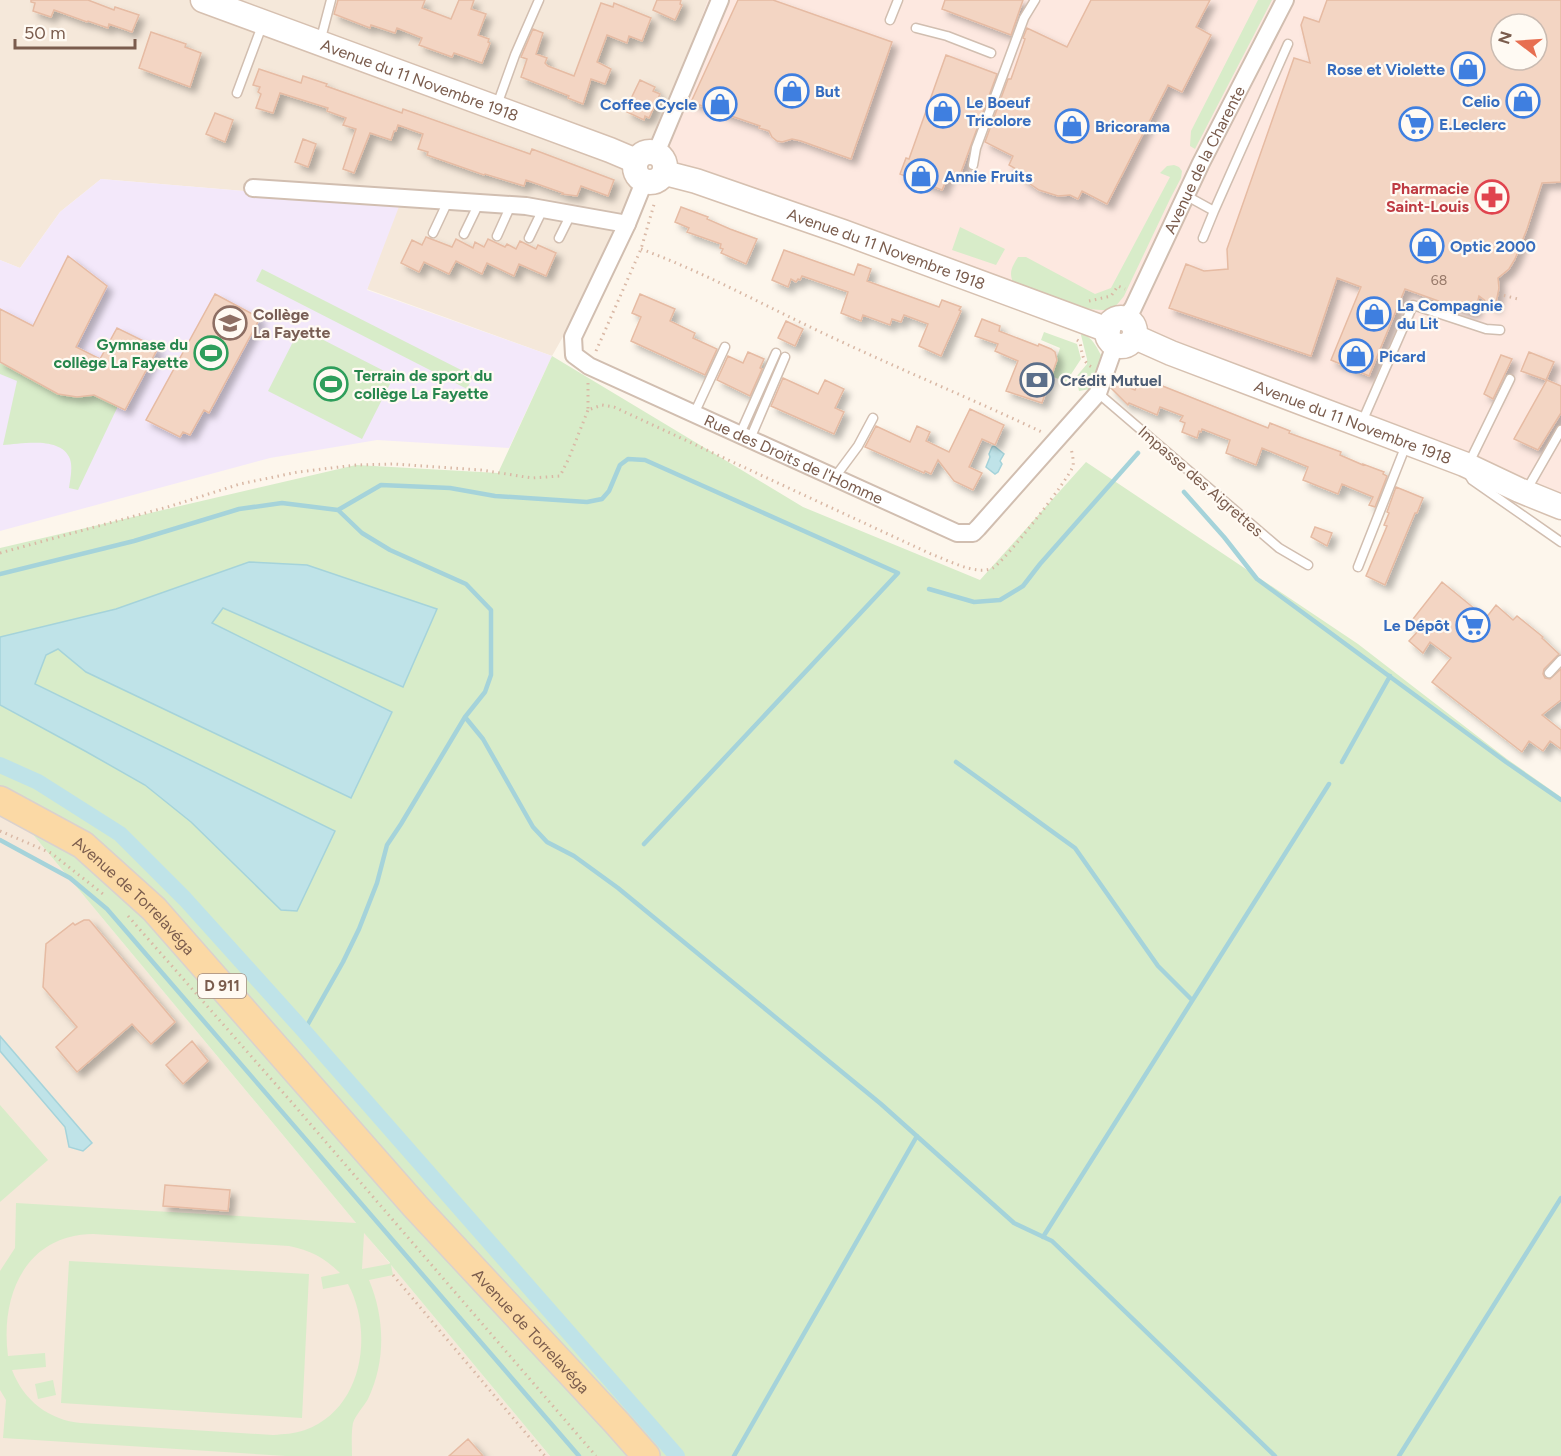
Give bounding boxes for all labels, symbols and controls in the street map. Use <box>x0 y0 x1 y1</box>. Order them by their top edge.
scale bar <box>15 12 135 50</box>
north arrow <box>1489 12 1549 72</box>
text: 50 m <box>24 22 66 44</box>
text: N <box>1494 29 1516 46</box>
street label: Avenue du 11 Novembre 1918 <box>318 35 521 125</box>
shop icon: Rose et Violette <box>1450 51 1486 87</box>
place label: Rose et Violette <box>1327 60 1445 79</box>
shop icon: But <box>774 73 810 109</box>
place label: But <box>815 82 840 101</box>
street label: Avenue de la Charente <box>1160 83 1249 237</box>
shop icon: Celio <box>1505 83 1541 119</box>
shop icon: Coffee Cycle <box>702 86 738 122</box>
place label: Celio <box>1462 92 1500 111</box>
shop icon: Le Boeuf Tricolore <box>925 93 961 129</box>
place label: Le Boeuf Tricolore <box>966 93 1031 130</box>
place label: Coffee Cycle <box>600 95 697 114</box>
supermarket icon: E.Leclerc <box>1398 106 1434 142</box>
shop icon: Bricorama <box>1054 108 1090 144</box>
place label: E.Leclerc <box>1439 115 1506 134</box>
place label: Bricorama <box>1095 117 1170 136</box>
shop icon: Annie Fruits <box>903 158 939 194</box>
place label: Annie Fruits <box>944 167 1033 186</box>
place label: Pharmacie Saint-Louis <box>1386 179 1470 216</box>
pharmacy icon: Pharmacie Saint-Louis <box>1474 179 1510 215</box>
street label: Avenue du 11 Novembre 1918 <box>785 204 988 294</box>
shop icon: Optic 2000 <box>1409 228 1445 264</box>
place label: Optic 2000 <box>1450 237 1536 256</box>
house number: 68 <box>1431 272 1447 289</box>
shop icon: La Compagnie du Lit <box>1356 296 1392 332</box>
place label: La Compagnie du Lit <box>1397 296 1503 333</box>
school or university icon: Collège La Fayette <box>212 305 248 341</box>
place label: Collège La Fayette <box>253 305 331 342</box>
place label: Gymnase du collège La Fayette <box>54 335 188 372</box>
sports icon: Gymnase du collège La Fayette <box>193 335 229 371</box>
shop icon: Picard <box>1338 338 1374 374</box>
place label: Picard <box>1379 347 1426 366</box>
bank icon: Crédit Mutuel <box>1019 362 1055 398</box>
sports icon: Terrain de sport du collège La Fayette <box>313 366 349 402</box>
place label: Terrain de sport du collège La Fayette <box>354 366 492 403</box>
place label: Crédit Mutuel <box>1060 371 1162 390</box>
street label: Avenue du 11 Novembre 1918 <box>1252 376 1454 468</box>
street label: Rue des Droits de l'Homme <box>701 411 886 508</box>
street label: Impasse des Aigrettes <box>1134 422 1267 541</box>
supermarket icon: Le Dépôt <box>1455 607 1491 643</box>
place label: Le Dépôt <box>1383 616 1450 635</box>
street label: Avenue de Torrelavéga <box>70 832 199 959</box>
road number: D 911 <box>198 974 246 998</box>
street label: Avenue de Torrelavéga <box>468 1265 593 1397</box>

